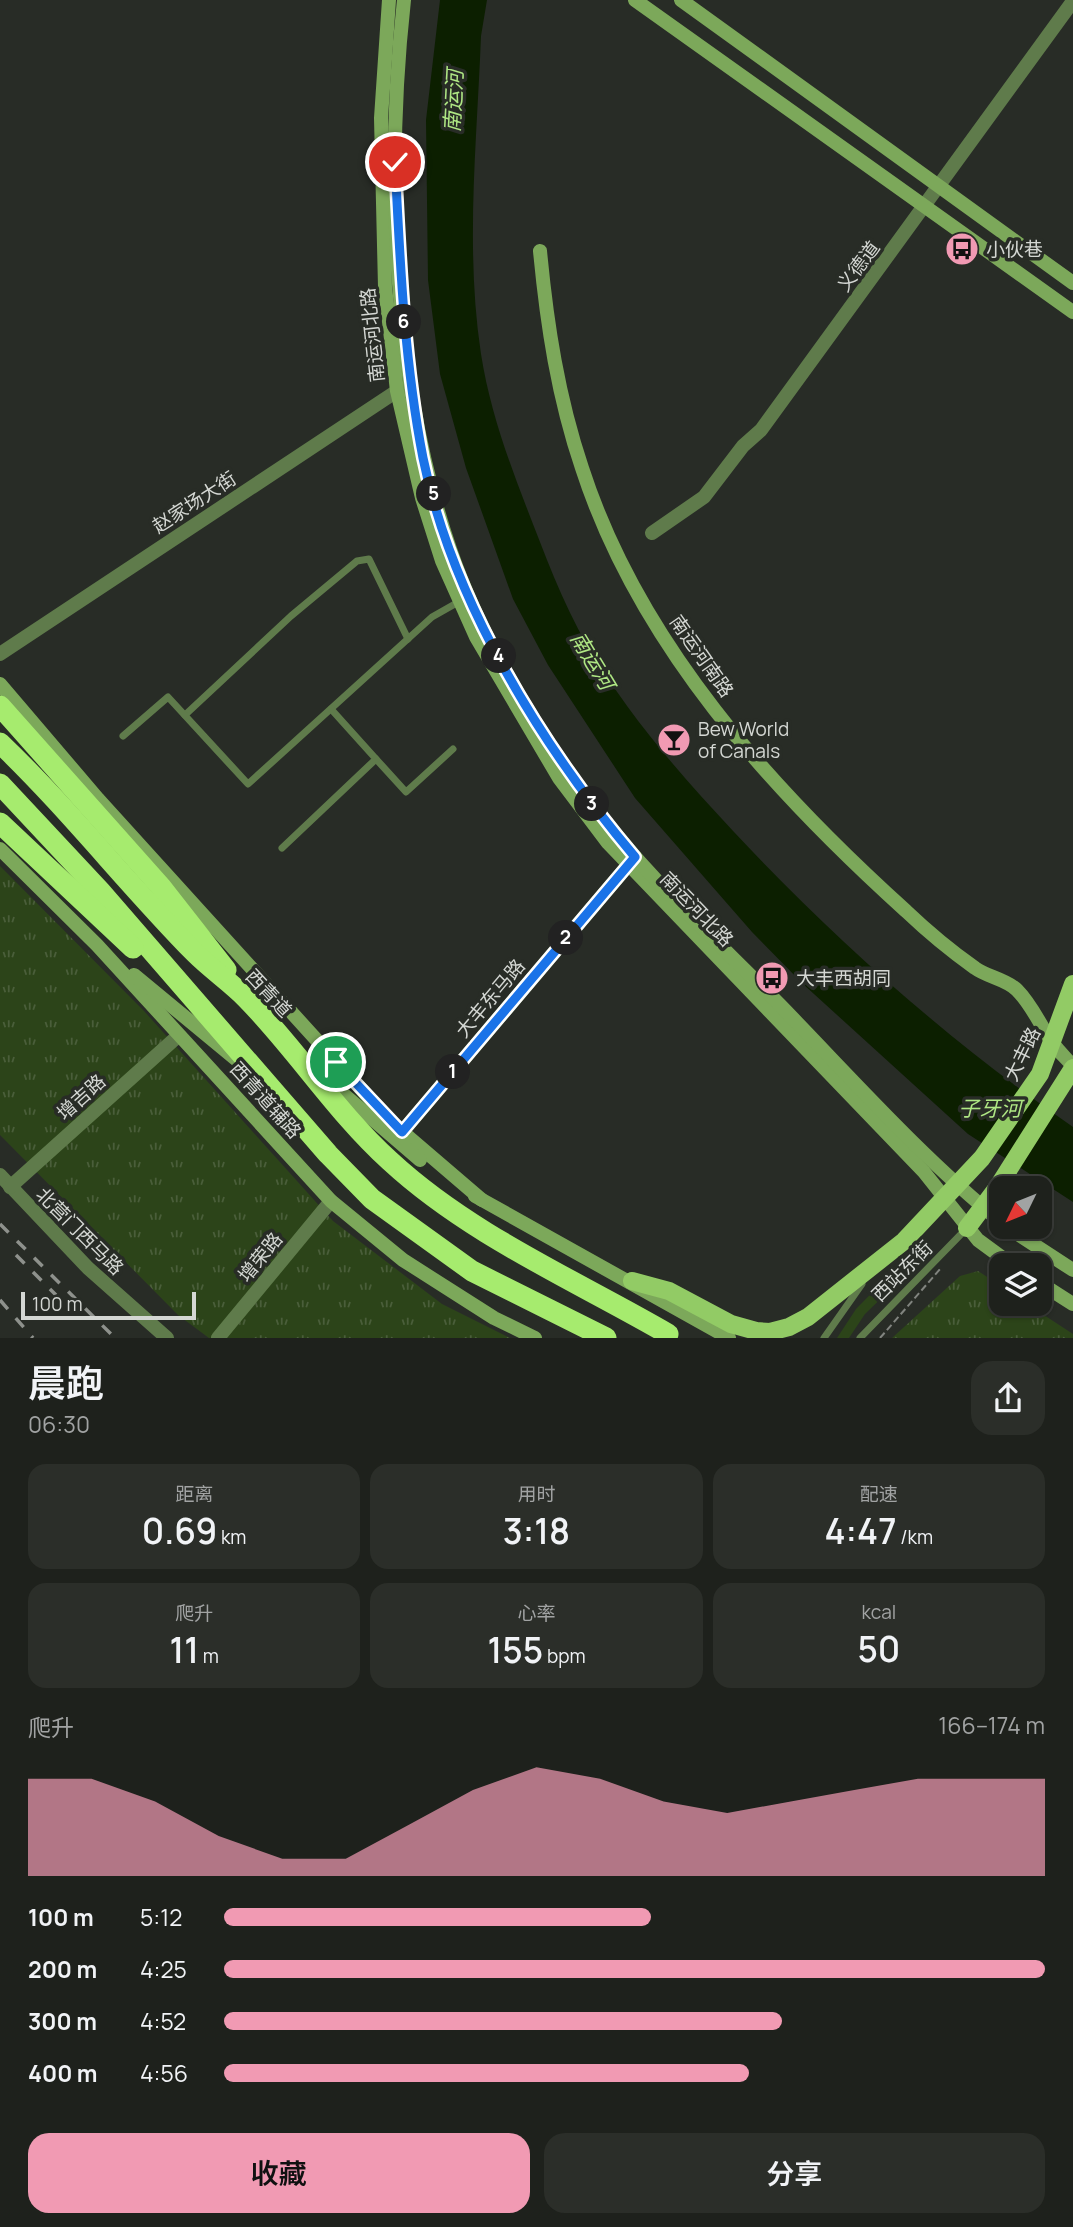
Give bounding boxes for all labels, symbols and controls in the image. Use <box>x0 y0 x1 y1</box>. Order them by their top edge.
water label: 南运河 <box>437 65 469 133</box>
pin <box>365 132 425 192</box>
icon: check <box>376 143 414 181</box>
bus stop icon: 小伙巷 <box>943 230 981 268</box>
street label: 义德道 <box>830 235 886 297</box>
place label: 小伙巷 <box>986 236 1043 262</box>
street label: 南运河北路 <box>354 286 390 384</box>
pin: 6 <box>386 304 422 340</box>
text: 6 <box>398 308 409 334</box>
street label: 赵家场大街 <box>147 465 241 539</box>
pin: 5 <box>416 476 452 512</box>
text: 5 <box>428 480 439 506</box>
street label: 南运河南路 <box>664 610 740 702</box>
water label: 南运河 <box>565 626 623 698</box>
pin: 4 <box>482 638 516 674</box>
text: 4 <box>493 642 504 668</box>
place label: Bew World of Canals <box>698 716 789 764</box>
bar icon: Bew World of Canals <box>655 721 693 759</box>
pin: 3 <box>574 786 610 822</box>
text: 3 <box>586 790 597 816</box>
street label: 南运河北路 <box>655 866 739 952</box>
pin: 2 <box>548 920 584 956</box>
text: 2 <box>560 924 571 950</box>
street label: 大丰东马路 <box>450 953 530 1043</box>
bus stop icon: 大丰西胡同 <box>753 959 791 997</box>
street label: 西青道 <box>240 963 298 1023</box>
place label: 大丰西胡同 <box>796 965 891 991</box>
street label: 大丰路 <box>998 1023 1046 1085</box>
pin <box>306 1032 366 1092</box>
icon: arrive <box>317 1043 355 1081</box>
pin: 1 <box>435 1054 470 1090</box>
street label: 西青道辅路 <box>225 1056 307 1144</box>
text: 1 <box>448 1058 457 1084</box>
street label: 增吉路 <box>51 1068 111 1126</box>
water label: 子牙河 <box>959 1094 1025 1122</box>
north arrow <box>989 1176 1052 1239</box>
map controls <box>989 1176 1052 1316</box>
street label: 北营门西马路 <box>30 1181 130 1281</box>
street label: 增荣路 <box>232 1227 288 1287</box>
street label: 西站东街 <box>866 1235 938 1307</box>
button: layers <box>989 1253 1052 1316</box>
scale bar <box>21 1289 196 1321</box>
text: 100 m <box>32 1291 83 1317</box>
text: 晨跑 <box>28 1356 104 1408</box>
button: share <box>971 1361 1045 1435</box>
text: 06:30 <box>28 1408 90 1440</box>
text: 距离 <box>175 1481 213 1507</box>
text: 用时 <box>517 1481 556 1507</box>
text: 配速 <box>860 1481 898 1507</box>
text: 0.69 <box>142 1507 217 1555</box>
text: 3:18 <box>503 1507 570 1555</box>
text: 4:47 <box>824 1507 896 1555</box>
text: km <box>217 1524 246 1550</box>
text: /km <box>896 1524 933 1550</box>
text: kcal <box>861 1599 896 1625</box>
text: 爬升 <box>175 1600 213 1626</box>
text: 心率 <box>517 1600 556 1626</box>
text: 50 <box>857 1625 900 1673</box>
text: 11 <box>169 1626 199 1674</box>
text: 155 <box>487 1626 543 1674</box>
text: m <box>199 1643 219 1669</box>
text: bpm <box>543 1643 586 1669</box>
text: 166–174 m <box>938 1709 1045 1741</box>
text: 爬升 <box>28 1711 74 1743</box>
text: 100 m <box>28 1901 94 1933</box>
text: 5:12 <box>140 1901 182 1933</box>
text: 200 m <box>28 1953 97 1985</box>
text: 4:25 <box>140 1953 187 1985</box>
text: 300 m <box>28 2005 97 2037</box>
text: 4:52 <box>140 2005 186 2037</box>
text: 400 m <box>28 2057 98 2089</box>
text: 4:56 <box>140 2057 188 2089</box>
button: 收藏 <box>28 2133 530 2213</box>
button: 分享 <box>544 2133 1045 2213</box>

